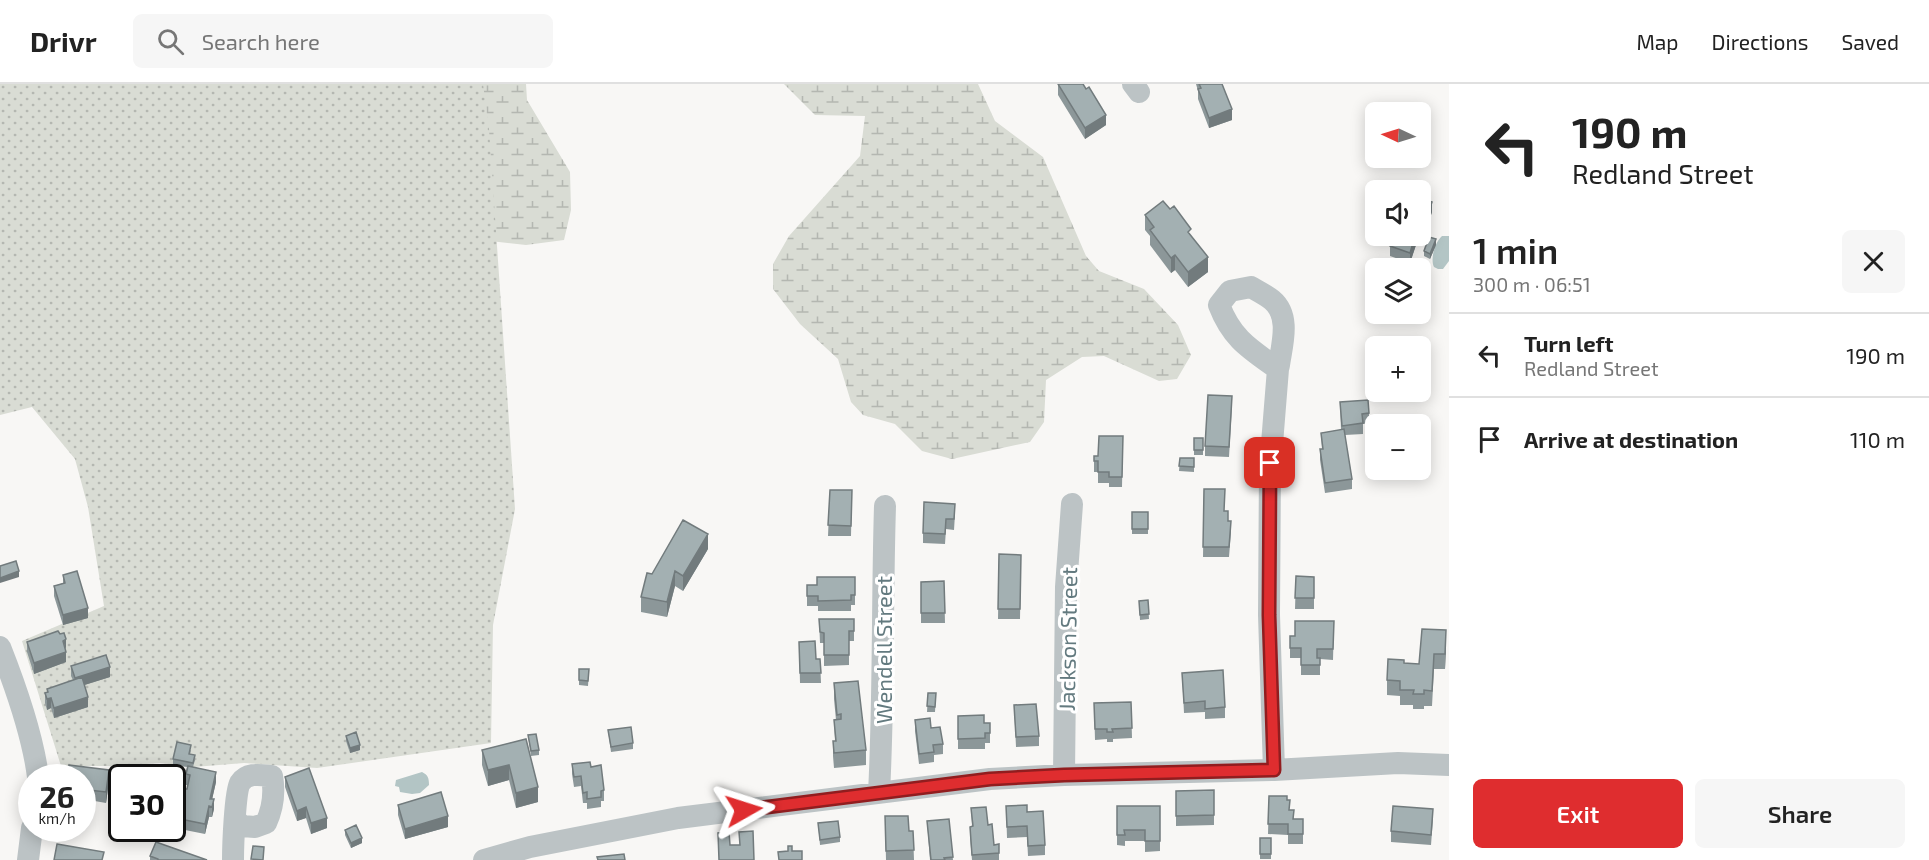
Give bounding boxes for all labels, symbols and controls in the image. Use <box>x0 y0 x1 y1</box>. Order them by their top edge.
search box <box>133 14 553 68</box>
text: Drivr <box>30 24 97 58</box>
icon: search <box>154 25 187 58</box>
text: Search here <box>202 28 320 54</box>
text: Map <box>1636 29 1679 54</box>
text: Directions <box>1712 29 1808 54</box>
text: Saved <box>1841 29 1899 54</box>
north arrow <box>1365 102 1431 168</box>
map controls <box>1365 102 1431 480</box>
text: 190 m <box>1572 106 1688 156</box>
icon: left <box>1473 108 1551 186</box>
text: Redland Street <box>1572 157 1754 189</box>
button: sound <box>1365 180 1431 246</box>
text: 1 min <box>1473 228 1558 271</box>
button: close <box>1842 230 1905 293</box>
button: layers <box>1365 258 1431 324</box>
text: 300 m · 06:51 <box>1473 272 1591 296</box>
text: Turn left <box>1524 330 1613 356</box>
button: + <box>1365 336 1431 402</box>
icon: left <box>1473 339 1506 372</box>
text: 190 m <box>1846 342 1905 368</box>
text: Redland Street <box>1524 356 1659 380</box>
button: − <box>1365 414 1431 480</box>
icon: arrive <box>1473 423 1506 456</box>
text: Arrive at destination <box>1524 426 1738 452</box>
text: 110 m <box>1850 426 1905 452</box>
pin <box>1244 437 1295 488</box>
icon: arrive <box>1253 446 1286 479</box>
street label: Jackson Street <box>1053 567 1081 711</box>
street label: Wendell Street <box>870 576 896 724</box>
speed limit sign: 30 <box>108 764 186 842</box>
text: 26 <box>39 778 75 814</box>
position arrow <box>712 778 776 842</box>
button: Exit <box>1473 779 1683 848</box>
button: Share <box>1695 779 1905 848</box>
text: km/h <box>38 809 76 827</box>

